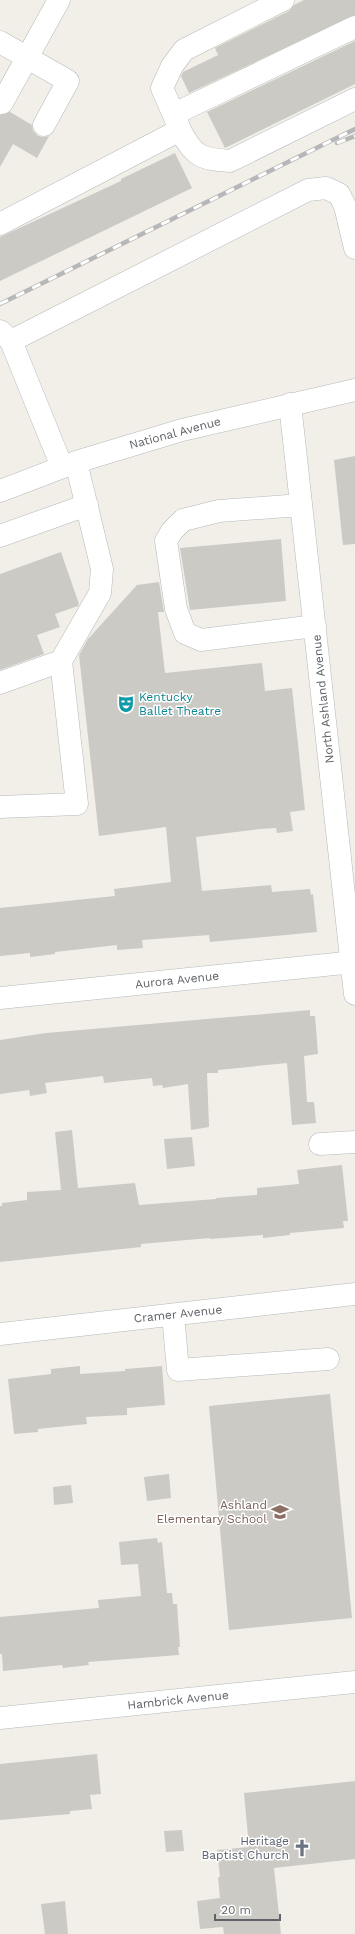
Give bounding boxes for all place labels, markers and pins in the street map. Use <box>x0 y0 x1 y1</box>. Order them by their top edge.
place label: Kentucky Ballet Theatre <box>139 690 221 718</box>
theatre icon: Kentucky Ballet Theatre <box>116 694 136 714</box>
place label: Ashland Elementary School <box>156 1498 267 1526</box>
school or university icon: Ashland Elementary School <box>270 1502 290 1522</box>
place label: Heritage Baptist Church <box>201 1834 289 1862</box>
church icon: Heritage Baptist Church <box>292 1838 312 1858</box>

